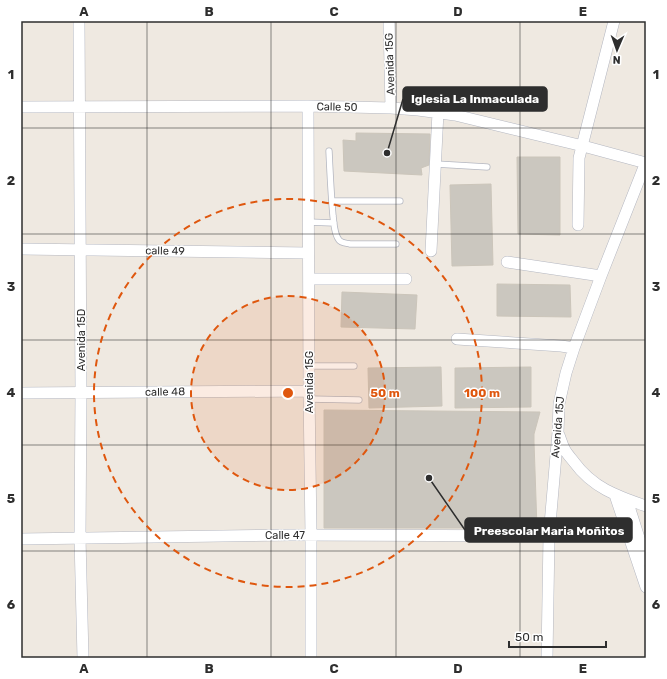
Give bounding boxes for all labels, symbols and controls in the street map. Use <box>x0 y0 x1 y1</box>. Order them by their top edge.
text: A <box>79 4 89 19</box>
text: B <box>204 4 214 19</box>
text: C <box>329 4 339 19</box>
text: D <box>453 4 463 19</box>
text: E <box>579 4 587 19</box>
north arrow <box>597 30 637 70</box>
street label: Avenida 15G <box>382 33 398 95</box>
text: N <box>612 53 621 66</box>
text: 1 <box>8 67 14 82</box>
text: 1 <box>653 67 659 82</box>
callout: Iglesia La Inmaculada <box>403 87 547 111</box>
text: Iglesia La Inmaculada <box>411 92 539 106</box>
street label: Calle 50 <box>316 100 358 114</box>
text: 2 <box>7 173 15 188</box>
text: 2 <box>652 173 660 188</box>
street label: calle 49 <box>145 244 185 258</box>
text: 3 <box>7 279 16 294</box>
text: 3 <box>652 279 661 294</box>
street label: Avenida 15D <box>75 309 88 371</box>
street label: Avenida 15G <box>303 351 316 413</box>
text: 4 <box>7 385 16 400</box>
street label: calle 48 <box>145 385 185 399</box>
text: 4 <box>652 385 661 400</box>
centre of rings <box>281 386 295 400</box>
text: 50 m <box>370 386 400 400</box>
text: 100 m <box>464 386 500 400</box>
street label: Avenida 15J <box>549 396 567 458</box>
text: 5 <box>7 491 15 506</box>
text: 5 <box>652 491 660 506</box>
callout: Preescolar Maria Moñitos <box>465 518 632 542</box>
text: Preescolar Maria Moñitos <box>474 524 625 538</box>
street label: Calle 47 <box>265 529 305 542</box>
text: 6 <box>7 597 16 612</box>
text: 6 <box>652 597 661 612</box>
scale bar <box>509 623 606 649</box>
text: 50 m <box>515 630 543 644</box>
text: A <box>79 661 89 676</box>
text: B <box>204 661 214 676</box>
text: C <box>329 661 339 676</box>
text: D <box>453 661 463 676</box>
text: E <box>579 661 587 676</box>

